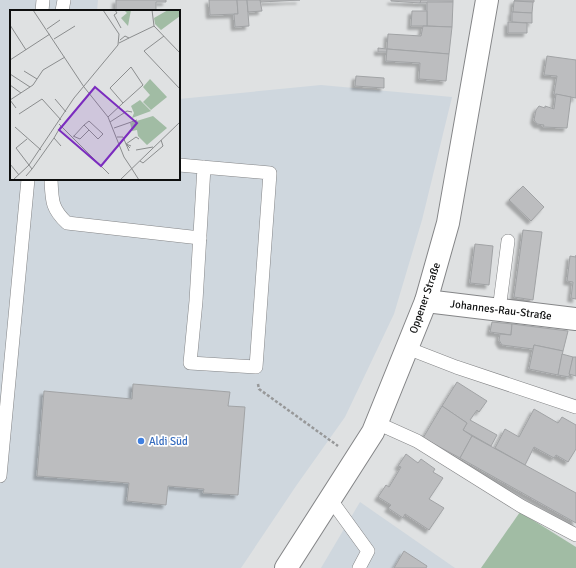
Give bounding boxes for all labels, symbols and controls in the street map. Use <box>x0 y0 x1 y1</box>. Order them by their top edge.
inset map <box>10 10 180 180</box>
street label: Oppener Straße <box>407 261 443 335</box>
street label: Johannes-Rau-Straße <box>449 297 553 323</box>
place label: Aldi Süd <box>149 435 188 448</box>
marker: Aldi Süd <box>136 436 146 446</box>

